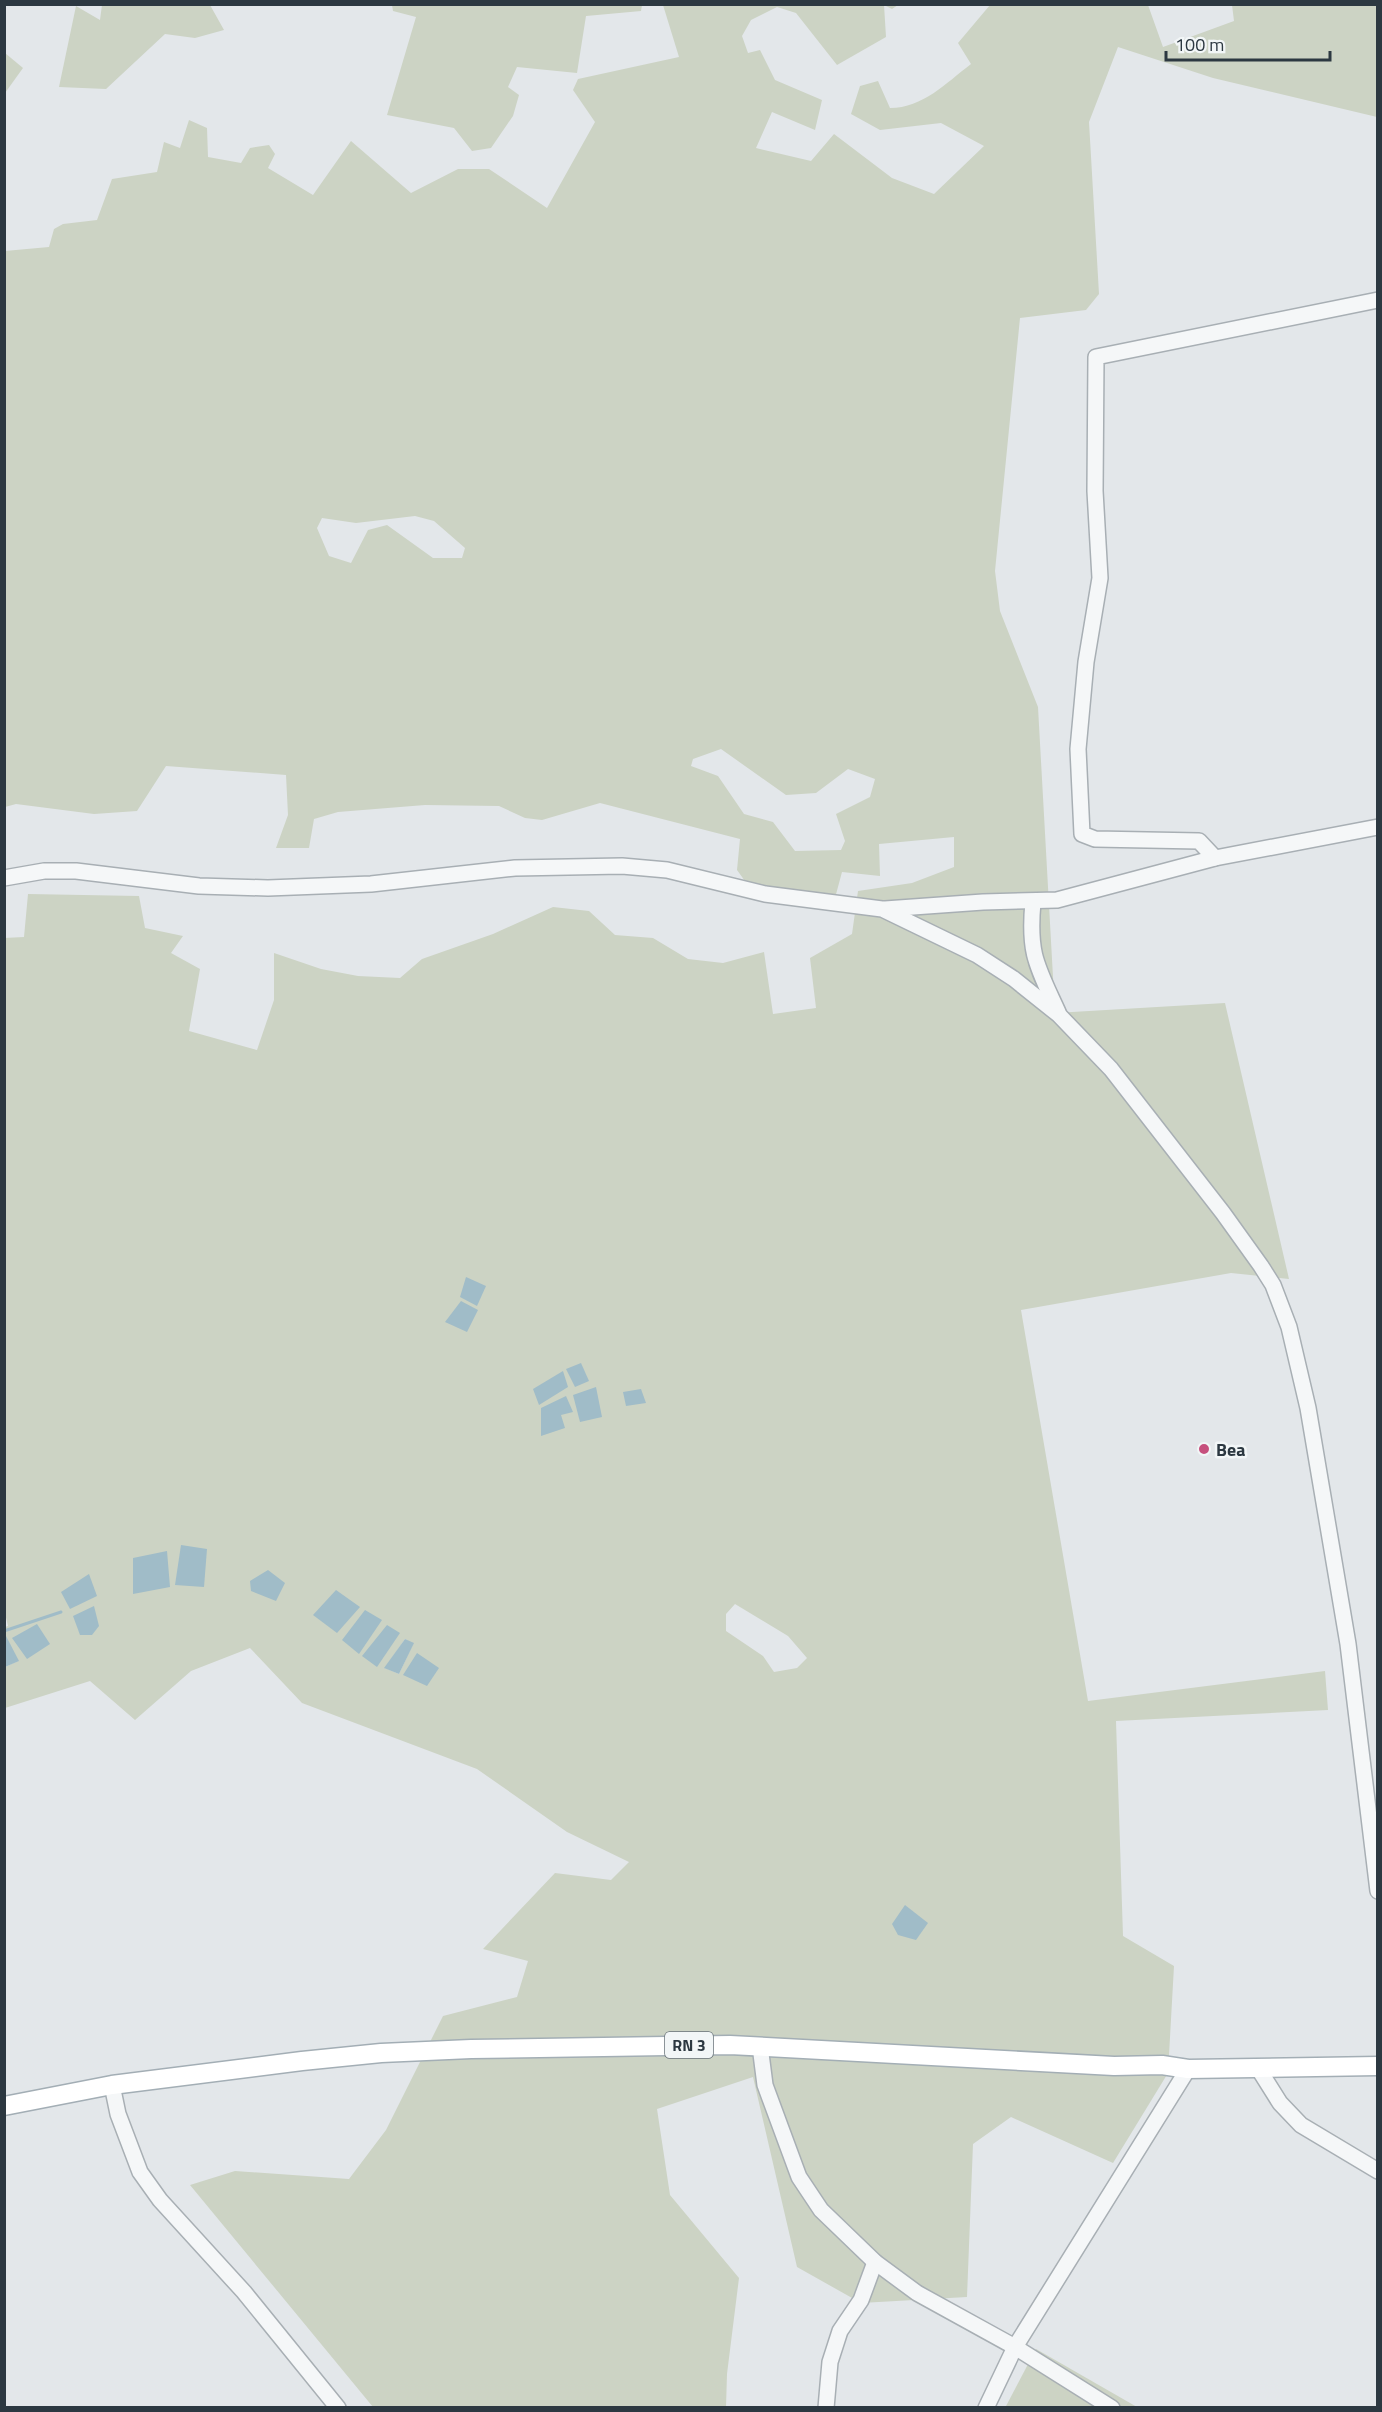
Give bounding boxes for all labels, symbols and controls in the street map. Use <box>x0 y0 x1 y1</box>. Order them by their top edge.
scale bar <box>1166 24 1330 62</box>
text: 100 m <box>1175 31 1224 58</box>
place label: Bea <box>1216 1436 1245 1463</box>
marker: Bea <box>1197 1442 1211 1456</box>
road number: RN 3 <box>665 2032 713 2058</box>

